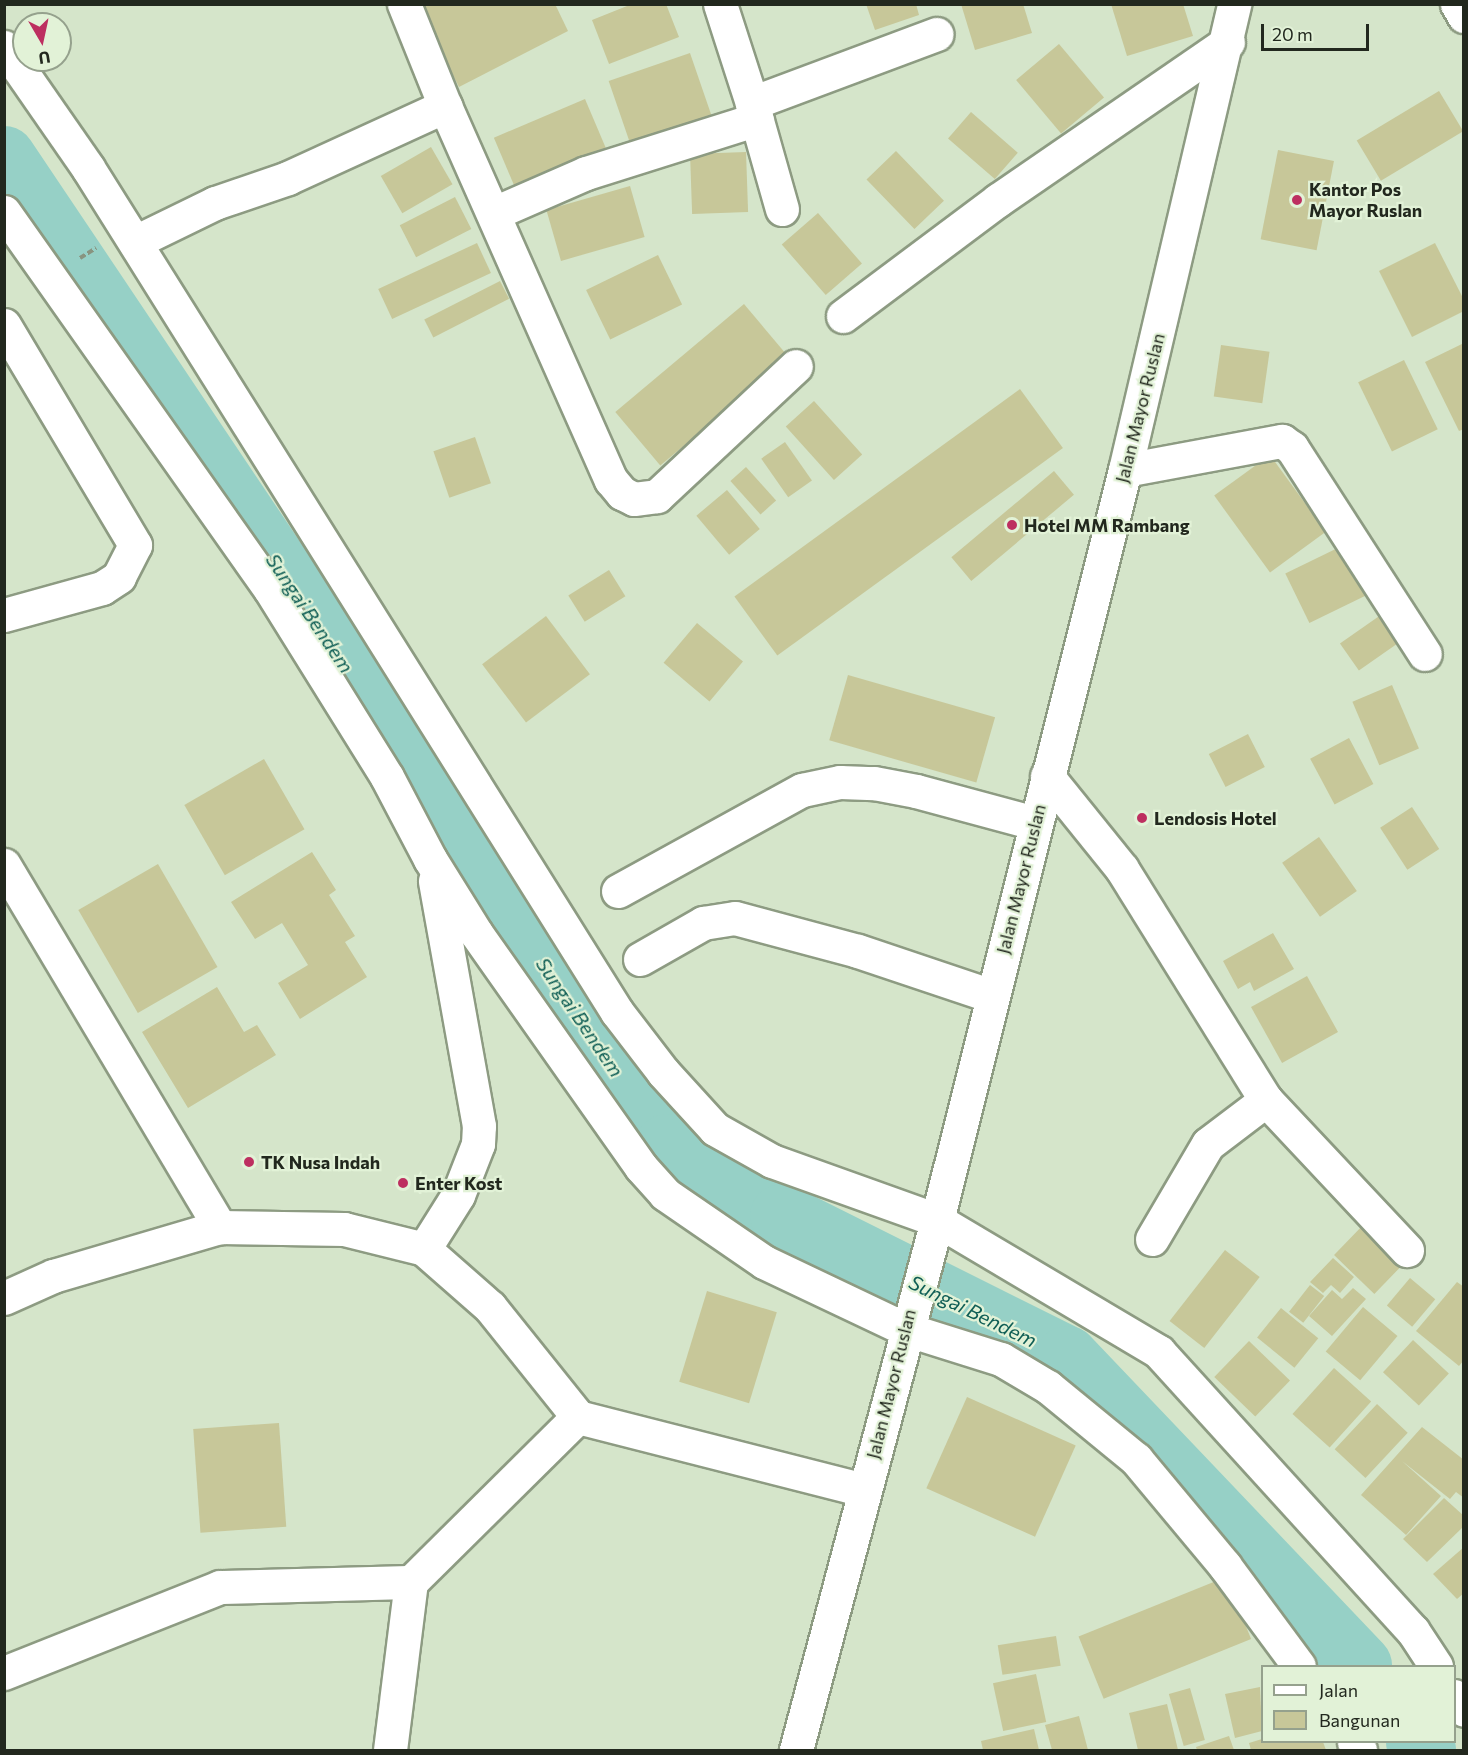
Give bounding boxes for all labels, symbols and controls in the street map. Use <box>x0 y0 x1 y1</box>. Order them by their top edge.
north arrow <box>12 12 72 72</box>
scale bar <box>1264 12 1372 50</box>
text: 20 m <box>1272 23 1313 45</box>
text: U <box>37 48 52 69</box>
place label: Kantor Pos Mayor Ruslan <box>1309 179 1422 222</box>
marker: Kantor Pos Mayor Ruslan <box>1290 193 1304 207</box>
street label: Jalan Mayor Ruslan <box>1111 331 1169 485</box>
place label: Hotel MM Rambang <box>1024 514 1190 536</box>
marker: Hotel MM Rambang <box>1005 518 1019 532</box>
water label: Sungai Bendem <box>261 549 359 677</box>
street label: Jalan Mayor Ruslan <box>992 802 1050 956</box>
place label: Lendosis Hotel <box>1154 807 1277 829</box>
marker: Lendosis Hotel <box>1135 811 1149 825</box>
water label: Sungai Bendem <box>531 953 629 1081</box>
place label: TK Nusa Indah <box>261 1151 380 1173</box>
marker: TK Nusa Indah <box>242 1155 256 1169</box>
place label: Enter Kost <box>415 1172 502 1194</box>
marker: Enter Kost <box>396 1176 410 1190</box>
water label: Sungai Bendem <box>905 1270 1041 1352</box>
street label: Jalan Mayor Ruslan <box>862 1307 920 1461</box>
legend <box>1261 1665 1456 1743</box>
text: Jalan <box>1319 1679 1358 1701</box>
text: Bangunan <box>1319 1709 1400 1731</box>

